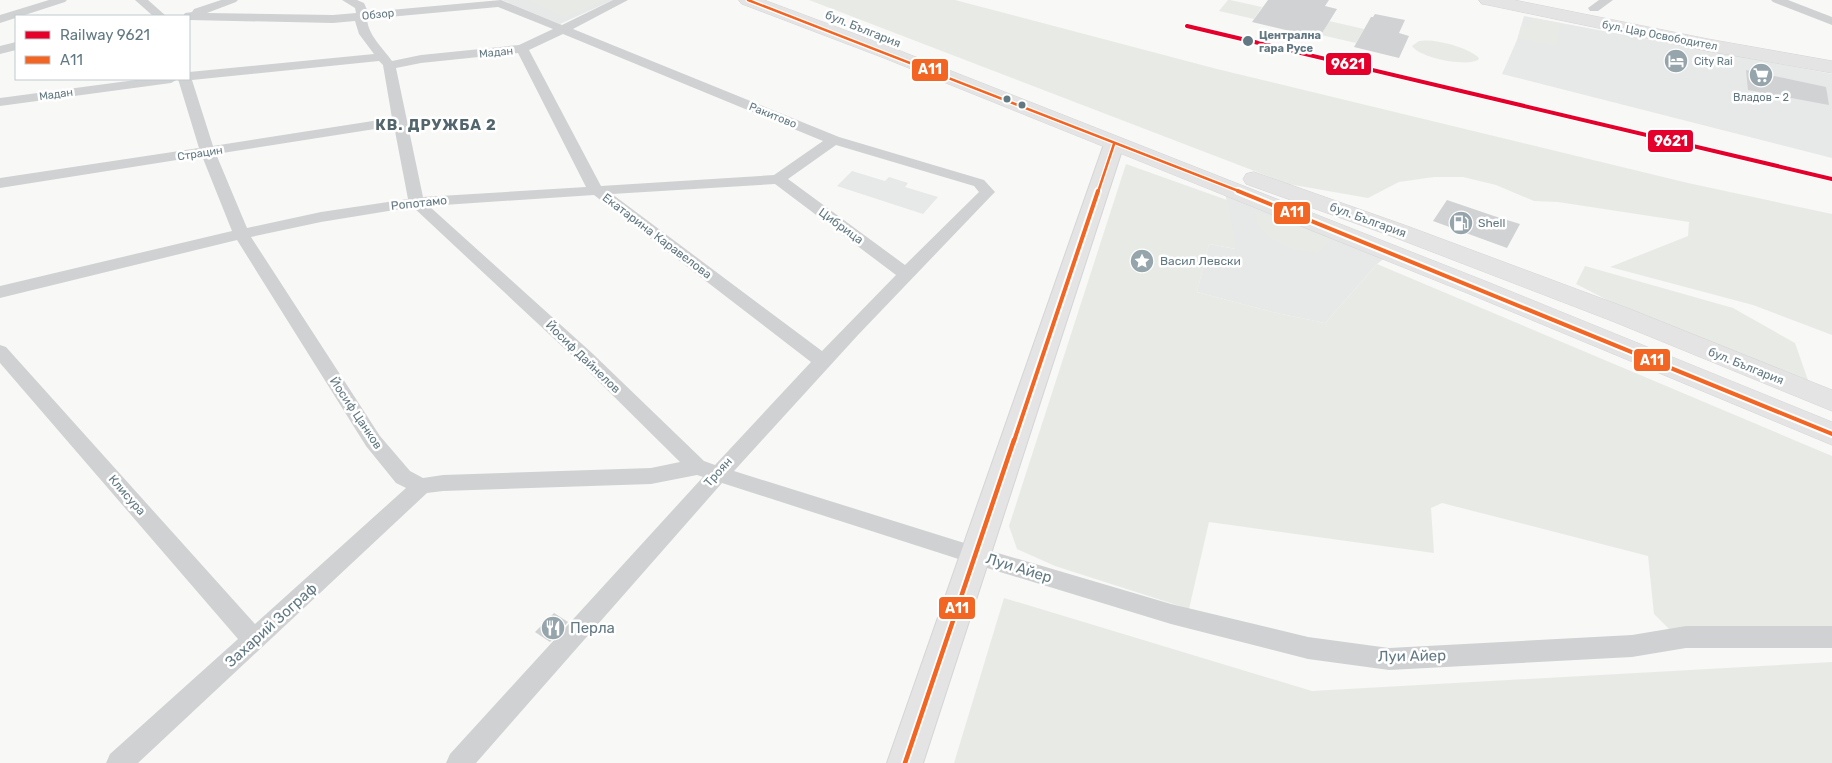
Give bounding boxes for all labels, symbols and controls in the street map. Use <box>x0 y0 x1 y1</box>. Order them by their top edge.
street label: Обзор <box>361 6 395 23</box>
street label: бул. България <box>823 7 903 51</box>
legend <box>15 15 190 80</box>
street label: бул. Цар Освободител <box>1601 18 1719 53</box>
text: Railway 9621 <box>60 26 150 44</box>
place label: Централна гара Русе <box>1259 29 1321 55</box>
marker: Централна гара Русе <box>1241 34 1255 48</box>
street label: Мадан <box>478 44 514 61</box>
hotel icon: City Rai <box>1663 48 1689 74</box>
text: А11 <box>60 51 83 69</box>
line badge: 9621 <box>1325 52 1372 76</box>
place label: City Rai <box>1694 55 1733 68</box>
text: 9621 <box>1331 56 1365 73</box>
line badge: А11 <box>911 58 949 82</box>
text: А11 <box>918 61 942 78</box>
supermarket icon: Владов - 2 <box>1748 62 1774 88</box>
street label: Мадан <box>38 86 74 103</box>
place label: Владов - 2 <box>1733 91 1789 104</box>
unlabelled marker <box>1002 94 1012 104</box>
street label: Ракитово <box>747 100 799 131</box>
unlabelled marker <box>1017 100 1027 110</box>
district label: КВ. ДРУЖБА 2 <box>375 116 497 134</box>
line badge: 9621 <box>1647 129 1694 153</box>
text: 9621 <box>1654 133 1688 150</box>
street label: Страцин <box>176 143 224 163</box>
street label: Екатарина Каравелова <box>600 190 714 282</box>
street label: Ропотамо <box>390 193 448 213</box>
street label: бул. България <box>1328 200 1408 240</box>
line badge: А11 <box>1273 201 1311 225</box>
text: А11 <box>1280 204 1304 221</box>
street label: Цибрица <box>816 205 866 247</box>
fuel station icon: Shell <box>1448 210 1474 236</box>
place label: Shell <box>1478 216 1505 230</box>
place icon: Васил Левски <box>1129 248 1155 274</box>
place label: Васил Левски <box>1160 254 1241 268</box>
street label: Йосиф Дайнелов <box>543 318 623 396</box>
street label: бул. България <box>1706 344 1786 388</box>
line badge: А11 <box>1633 348 1671 372</box>
text: А11 <box>1640 352 1664 369</box>
street label: Йосиф Цанков <box>327 374 385 452</box>
street label: Троян <box>701 454 735 490</box>
street label: Клисура <box>106 472 148 518</box>
street label: Луи Айер <box>984 549 1054 587</box>
street label: Захарий Зограф <box>221 579 321 671</box>
line badge: А11 <box>938 596 976 620</box>
text: А11 <box>945 600 969 617</box>
restaurant icon: Перла <box>540 615 566 641</box>
place label: Перла <box>570 619 615 637</box>
street label: Луи Айер <box>1378 646 1446 666</box>

